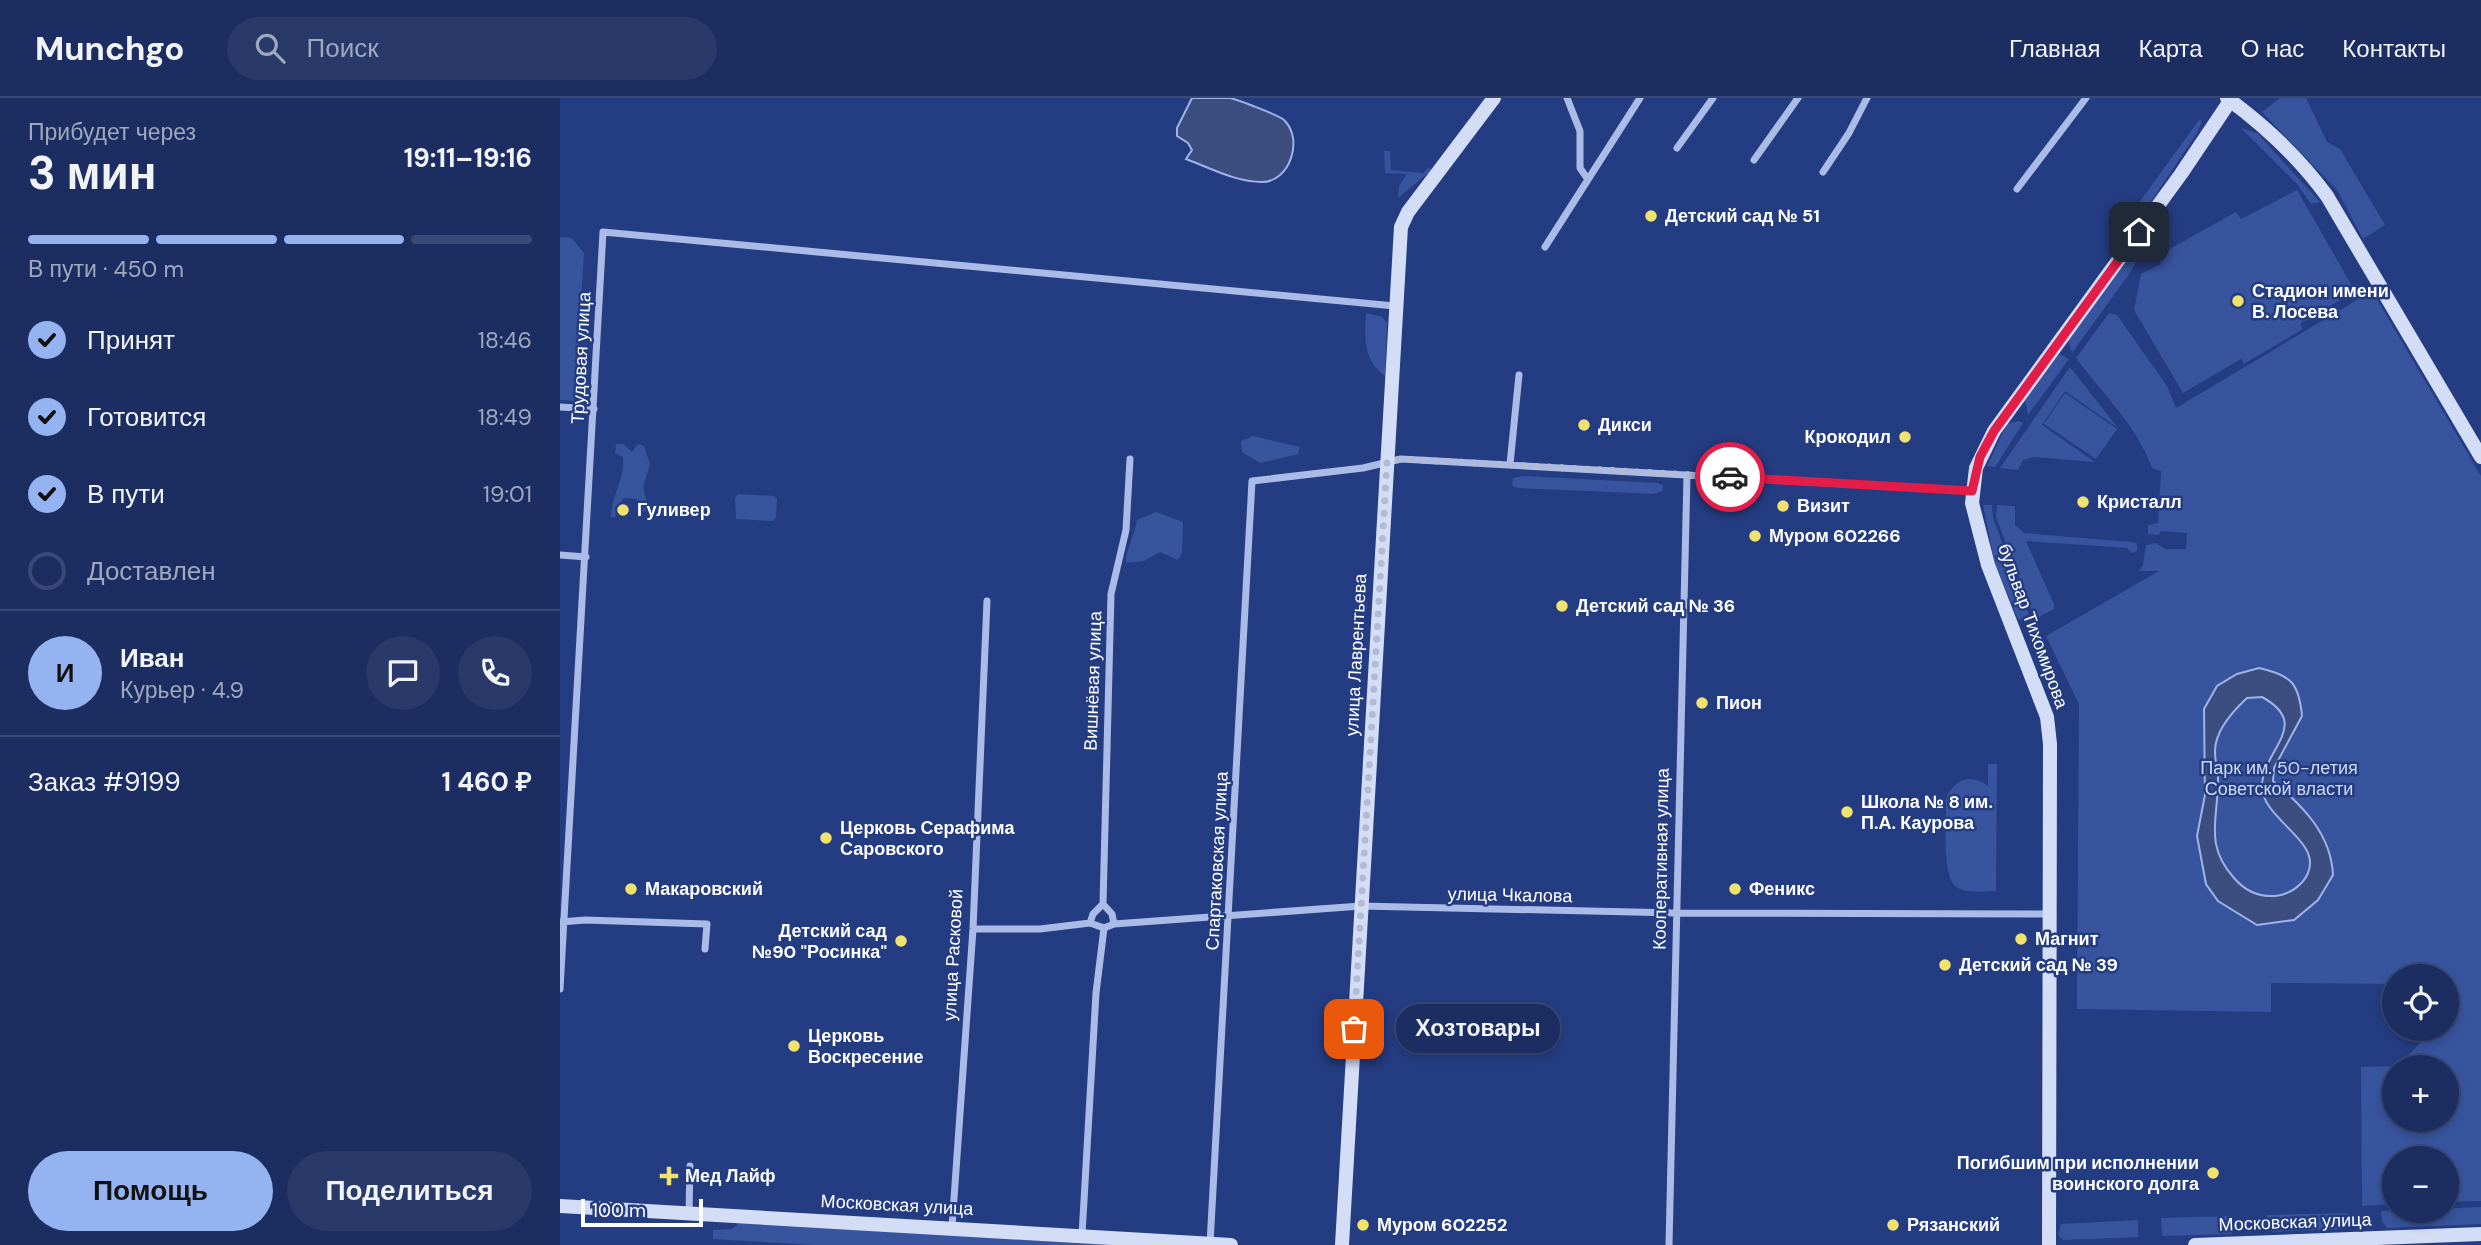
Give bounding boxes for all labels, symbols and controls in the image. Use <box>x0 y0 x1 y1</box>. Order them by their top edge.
search box <box>227 17 717 80</box>
text: Munchgo <box>35 27 185 70</box>
icon: search <box>251 29 289 67</box>
text: Поиск <box>307 31 379 65</box>
text: Главная <box>2009 33 2100 64</box>
text: Карта <box>2138 33 2203 64</box>
text: О нас <box>2241 33 2304 64</box>
text: Контакты <box>2342 33 2446 64</box>
text: Прибудет через <box>28 117 196 147</box>
text: 19:11–19:16 <box>404 141 532 175</box>
text: 3 мин <box>28 143 157 203</box>
pin <box>2109 202 2169 262</box>
place label: Детский сад № 51 <box>1665 204 1820 228</box>
marker: Детский сад № 51 <box>1643 208 1659 224</box>
icon: home <box>2120 213 2158 251</box>
text: В пути · 450 m <box>28 254 184 284</box>
place label: Стадион имени В. Лосева <box>2252 279 2389 324</box>
street label: Трудовая улица <box>566 290 596 425</box>
marker: Стадион имени В. Лосева <box>2230 293 2246 309</box>
icon: check <box>28 321 66 359</box>
text: Принят <box>87 323 175 357</box>
text: 18:46 <box>478 325 532 355</box>
icon: check <box>28 398 66 436</box>
text: Готовится <box>87 400 206 434</box>
text: 18:49 <box>478 402 532 432</box>
place label: Дикси <box>1598 413 1652 437</box>
marker: Дикси <box>1576 417 1592 433</box>
place label: Крокодил <box>1805 425 1891 449</box>
marker: Крокодил <box>1897 429 1913 445</box>
courier <box>1695 442 1765 512</box>
icon: car <box>1711 458 1749 496</box>
icon: check <box>28 475 66 513</box>
text: В пути <box>87 477 165 511</box>
text: 19:01 <box>483 479 532 509</box>
place label: Кристалл <box>2097 490 2182 514</box>
place label: Визит <box>1797 494 1850 518</box>
marker: Кристалл <box>2075 494 2091 510</box>
place label: Гуливер <box>637 498 711 522</box>
marker: Визит <box>1775 498 1791 514</box>
marker: Гуливер <box>615 502 631 518</box>
place label: Муром 602266 <box>1769 524 1901 548</box>
marker: Муром 602266 <box>1747 528 1763 544</box>
street label: бульвар Тихомирова <box>1992 540 2074 713</box>
text: Доставлен <box>87 554 216 588</box>
street label: улица Лаврентьева <box>1340 572 1372 737</box>
place label: Детский сад № 36 <box>1576 594 1735 618</box>
marker: Детский сад № 36 <box>1554 598 1570 614</box>
street label: Вишнёвая улица <box>1079 610 1107 751</box>
button: chat <box>366 636 440 710</box>
button: phone <box>458 636 532 710</box>
text: Иван <box>120 641 185 675</box>
text: И <box>56 656 74 690</box>
text: Курьер · 4.9 <box>120 675 244 705</box>
place label: Пион <box>1716 691 1762 715</box>
marker: Пион <box>1694 695 1710 711</box>
park label: Парк им. 50-летия Советской власти <box>2200 756 2358 801</box>
text: Заказ #9199 <box>28 765 181 799</box>
text: 1 460 ₽ <box>442 765 532 799</box>
street label: Кооперативная улица <box>1647 767 1675 950</box>
street label: Спартаковская улица <box>1200 770 1234 951</box>
place label: Школа № 8 им. П.А. Каурова <box>1861 790 1993 835</box>
marker: Школа № 8 им. П.А. Каурова <box>1839 804 1855 820</box>
place label: Церковь Серафима Саровского <box>840 816 1015 861</box>
marker: Церковь Серафима Саровского <box>818 830 834 846</box>
place label: Макаровский <box>645 877 763 901</box>
place label: Феникс <box>1749 877 1815 901</box>
marker: Макаровский <box>623 881 639 897</box>
marker: Феникс <box>1727 881 1743 897</box>
street label: улица Чкалова <box>1447 882 1574 908</box>
street label: улица Расковой <box>938 888 968 1022</box>
place label: Детский сад №90 "Росинка" <box>752 919 888 964</box>
place label: Магнит <box>2035 927 2099 951</box>
marker: Магнит <box>2013 931 2029 947</box>
marker: Детский сад №90 "Росинка" <box>893 933 909 949</box>
place label: Детский сад № 39 <box>1959 953 2118 977</box>
marker: Детский сад № 39 <box>1937 957 1953 973</box>
map controls <box>2382 964 2459 1223</box>
button: locate <box>2382 964 2459 1041</box>
pin <box>1324 999 1384 1059</box>
callout: Хозтовары <box>1396 1004 1561 1054</box>
icon: bag <box>1335 1010 1373 1048</box>
text: Хозтовары <box>1415 1013 1541 1043</box>
place label: Церковь Воскресение <box>808 1024 924 1069</box>
marker: Церковь Воскресение <box>786 1038 802 1054</box>
button: + <box>2382 1055 2459 1132</box>
button: − <box>2382 1146 2459 1223</box>
button: Помощь <box>28 1151 273 1231</box>
button: Поделиться <box>287 1151 532 1231</box>
place label: Погибшим при исполнении воинского долга <box>1957 1151 2200 1196</box>
place label: Мед Лайф <box>685 1164 776 1188</box>
marker: Погибшим при исполнении воинского долга <box>2205 1165 2221 1181</box>
marker: Мед Лайф <box>659 1166 679 1186</box>
street label: Московская улица <box>820 1189 975 1221</box>
scale bar <box>581 1196 704 1228</box>
text: 100 m <box>592 1198 646 1223</box>
street label: Московская улица <box>2218 1207 2373 1237</box>
place label: Муром 602252 <box>1377 1213 1507 1237</box>
place label: Рязанский <box>1907 1213 2000 1237</box>
marker: Муром 602252 <box>1355 1217 1371 1233</box>
marker: Рязанский <box>1885 1217 1901 1233</box>

